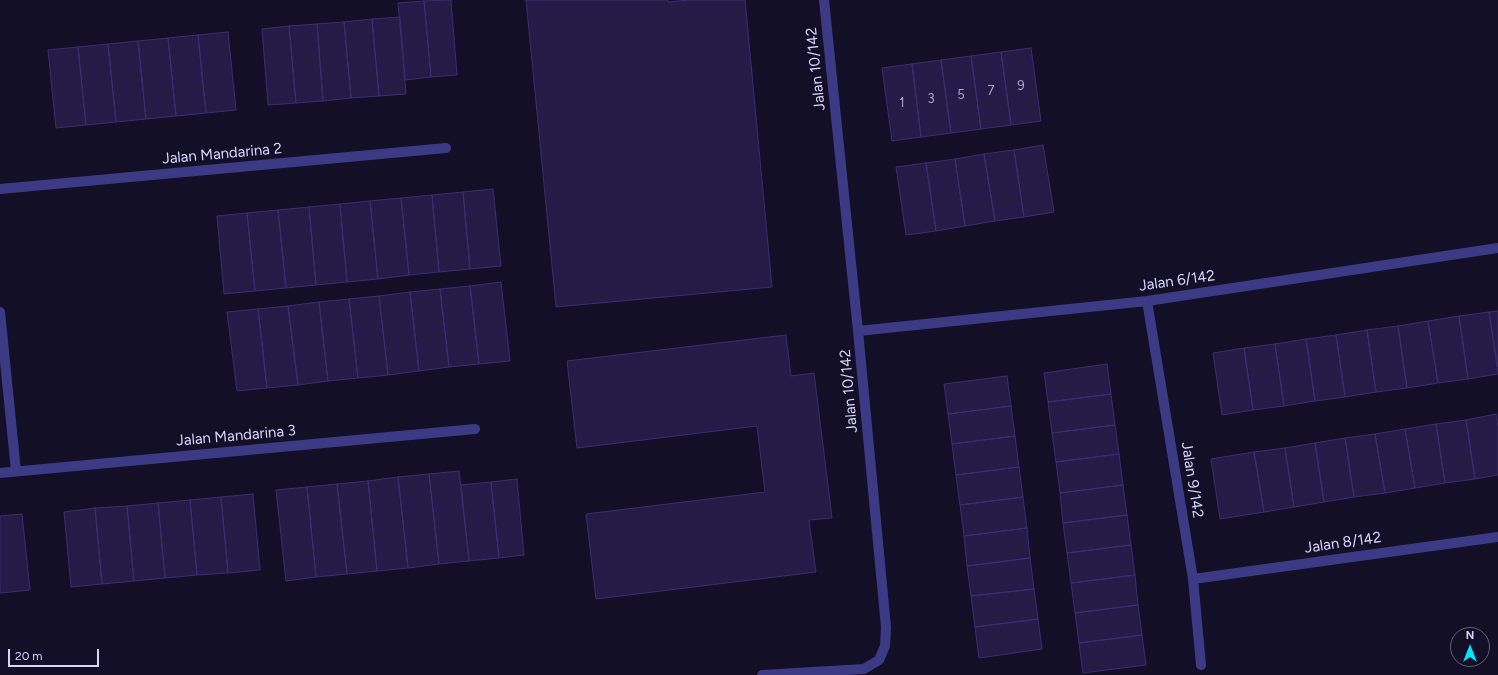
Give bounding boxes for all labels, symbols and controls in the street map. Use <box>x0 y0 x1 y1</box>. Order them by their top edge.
street label: Jalan 10/142 <box>803 26 829 112</box>
house number: 9 <box>1017 78 1025 94</box>
house number: 7 <box>988 83 994 99</box>
house number: 5 <box>957 87 965 103</box>
house number: 3 <box>927 91 935 107</box>
house number: 1 <box>899 95 905 111</box>
street label: Jalan Mandarina 2 <box>161 140 283 168</box>
street label: Jalan 6/142 <box>1138 267 1216 295</box>
street label: Jalan 10/142 <box>836 348 862 434</box>
street label: Jalan Mandarina 3 <box>175 422 297 450</box>
street label: Jalan 9/142 <box>1177 441 1207 519</box>
street label: Jalan 8/142 <box>1303 529 1383 557</box>
north arrow <box>1450 627 1490 667</box>
text: N <box>1466 629 1474 642</box>
scale bar <box>10 641 101 667</box>
text: 20 m <box>15 649 43 663</box>

